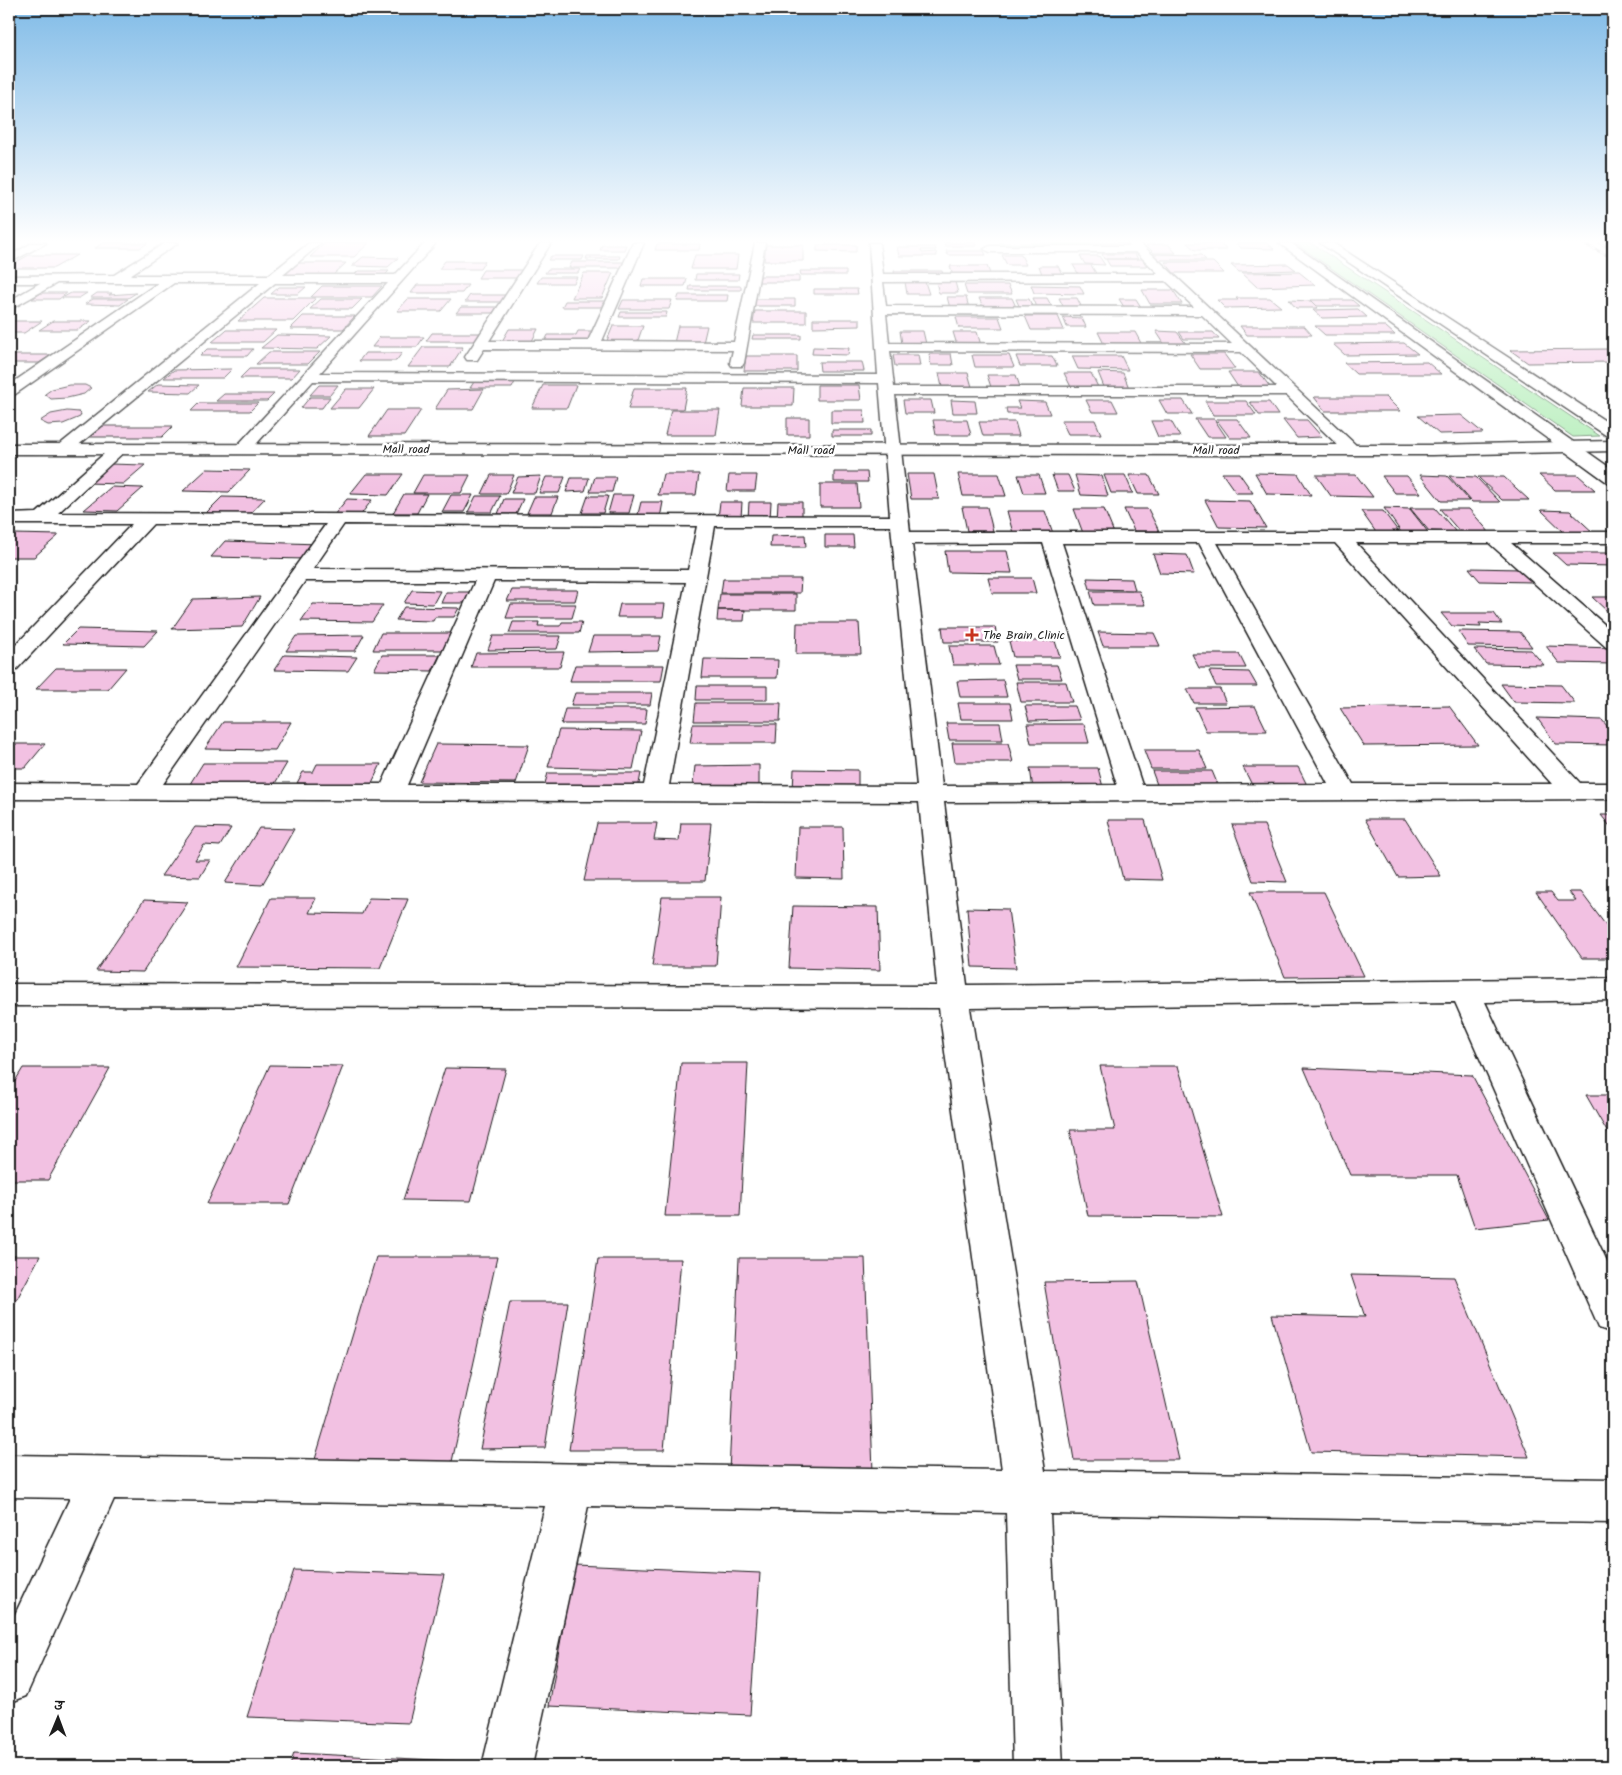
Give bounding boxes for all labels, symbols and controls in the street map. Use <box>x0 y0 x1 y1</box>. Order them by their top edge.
street label: Mall road <box>383 440 430 459</box>
street label: Mall road <box>788 441 835 460</box>
street label: Mall road <box>1193 441 1240 460</box>
place label: The Brain Clinic <box>983 626 1065 645</box>
marker: The Brain Clinic <box>965 628 979 642</box>
north arrow <box>32 1692 82 1742</box>
text: उ <box>54 1695 66 1717</box>

